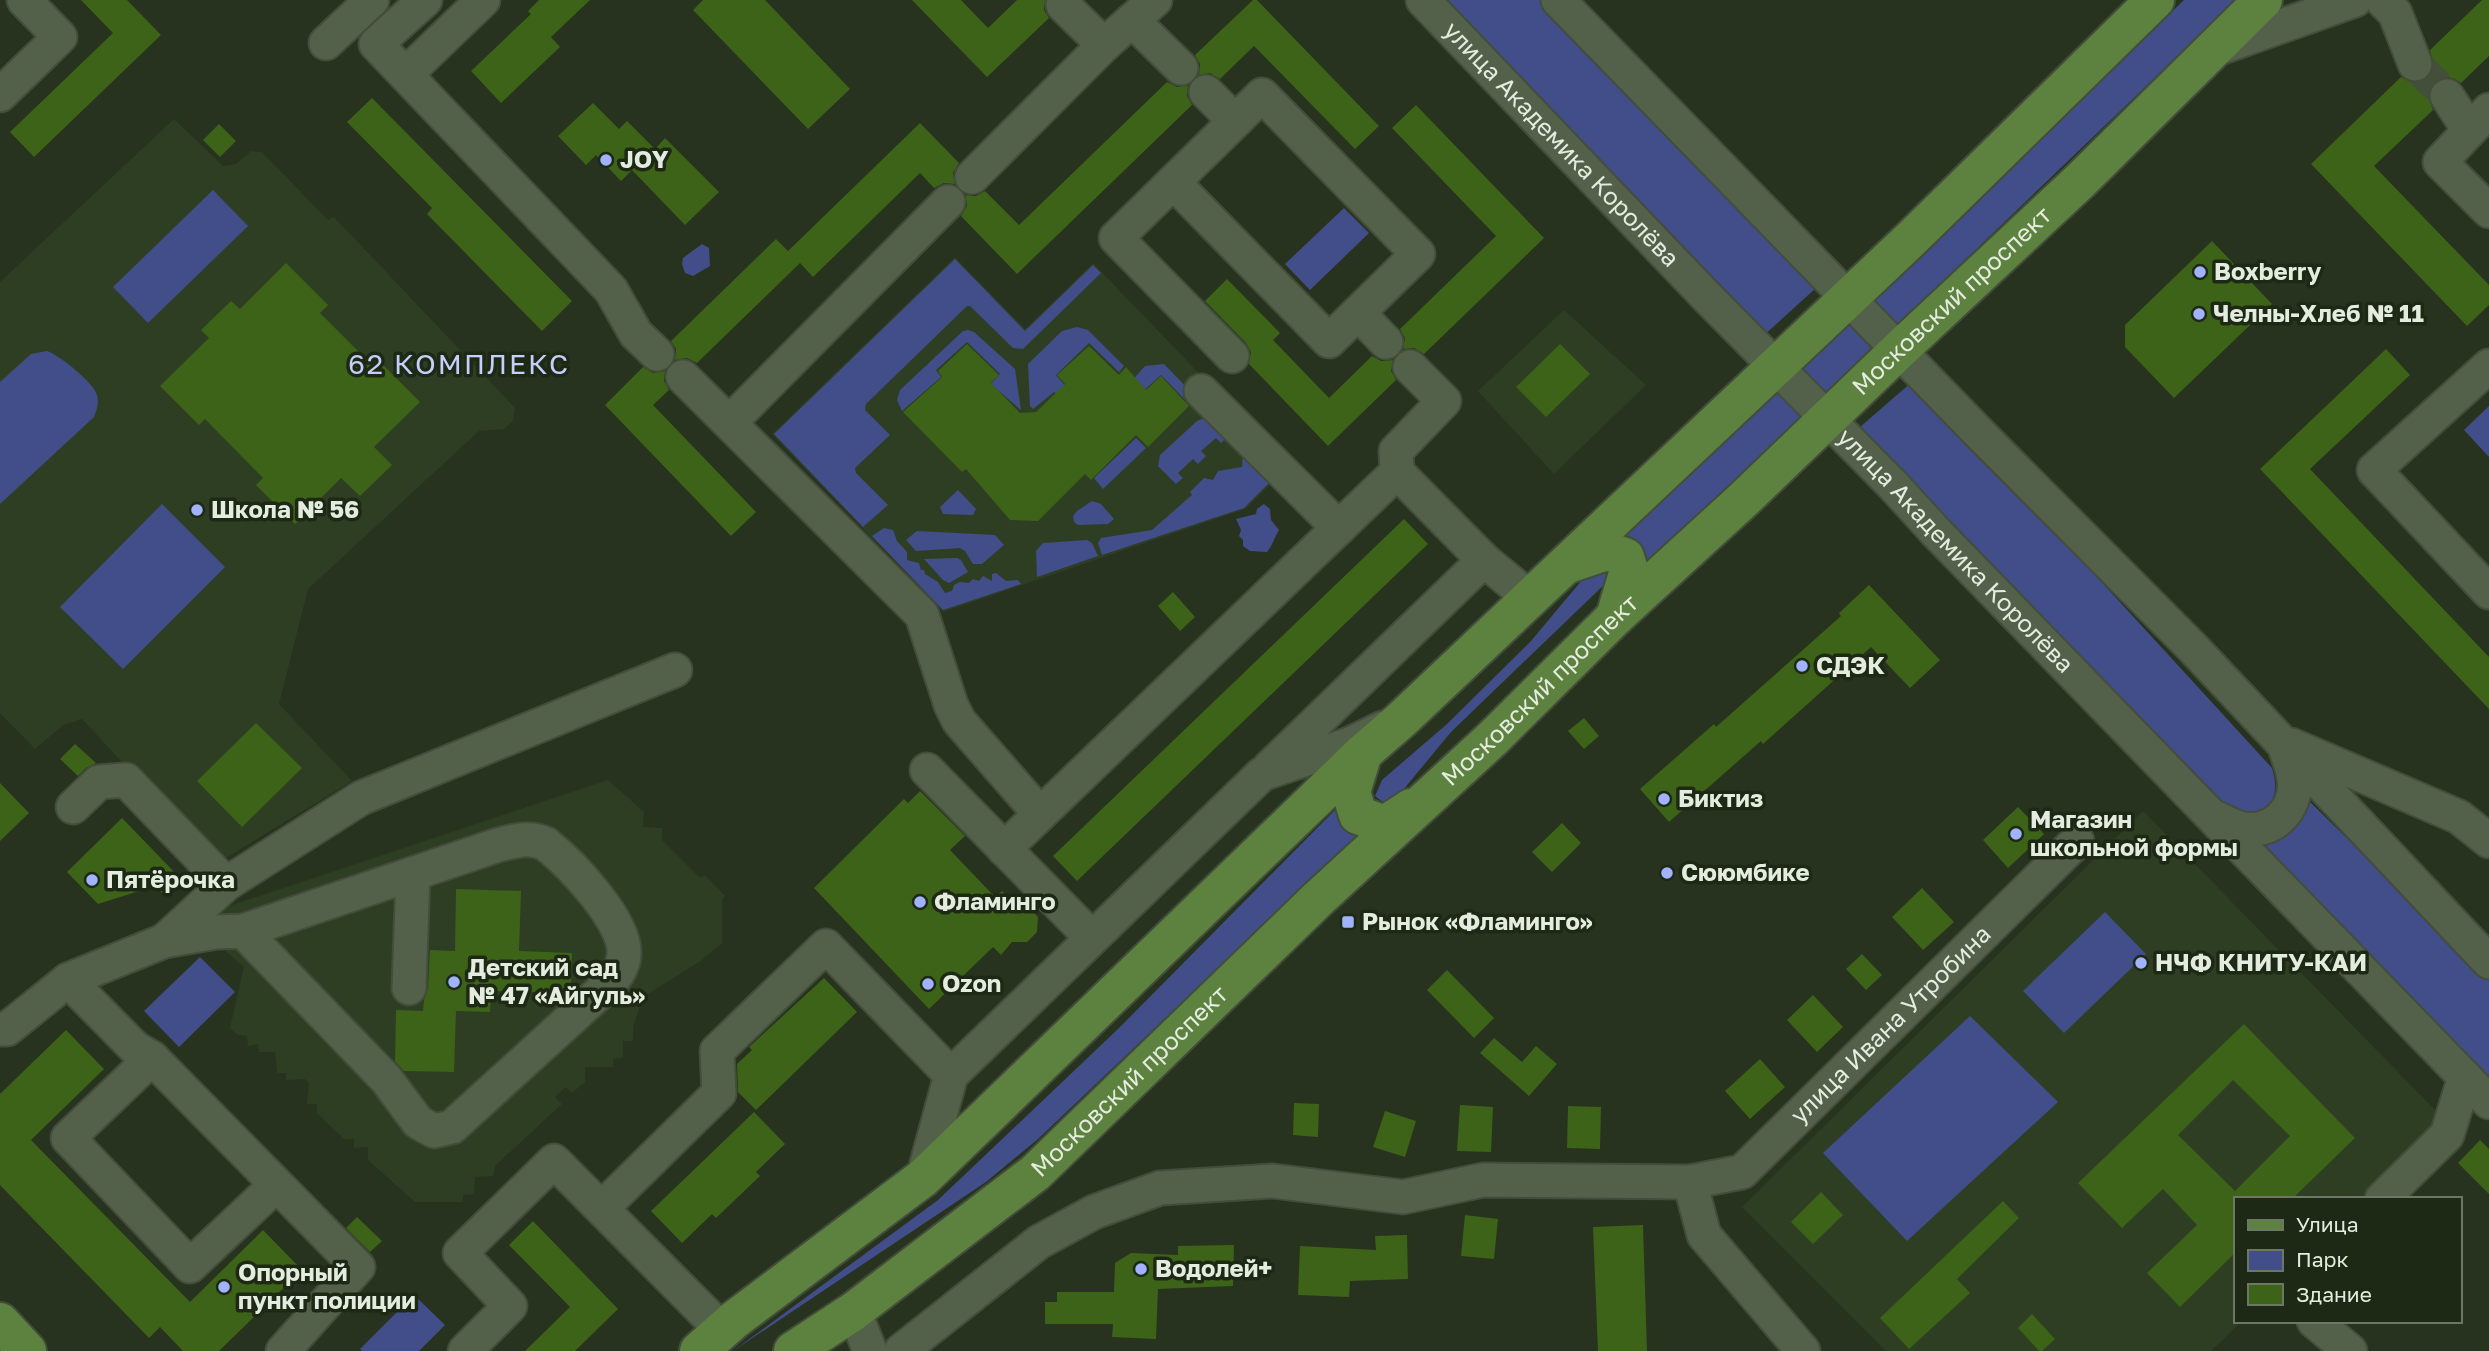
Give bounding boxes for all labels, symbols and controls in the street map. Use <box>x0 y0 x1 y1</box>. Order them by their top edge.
street label: улица Академика Королёва <box>1439 15 1686 272</box>
place label: JOY <box>620 144 669 173</box>
marker: JOY <box>598 152 614 168</box>
street label: Московский проспект <box>1845 199 2057 400</box>
place label: Boxberry <box>2214 256 2322 285</box>
marker: Boxberry <box>2192 264 2208 280</box>
place label: Челны-Хлеб № 11 <box>2213 298 2424 327</box>
marker: Челны-Хлеб № 11 <box>2191 306 2207 322</box>
district label: 62 КОМПЛЕКС <box>348 347 570 380</box>
street label: улица Академика Королёва <box>1832 422 2080 678</box>
place label: Школа № 56 <box>211 494 359 523</box>
marker: Школа № 56 <box>189 502 205 518</box>
street label: Московский проспект <box>1435 587 1643 791</box>
place label: СДЭК <box>1816 650 1885 679</box>
marker: СДЭК <box>1794 658 1810 674</box>
place label: Биктиз <box>1678 783 1763 812</box>
marker: Биктиз <box>1656 791 1672 807</box>
place label: Магазин школьной формы <box>2030 804 2238 861</box>
marker: Магазин школьной формы <box>2008 826 2024 842</box>
place label: Сююмбике <box>1681 857 1810 886</box>
place label: Пятёрочка <box>106 864 235 893</box>
marker: Сююмбике <box>1659 865 1675 881</box>
marker: Пятёрочка <box>84 872 100 888</box>
place label: Фламинго <box>934 886 1056 915</box>
marker: Фламинго <box>912 894 928 910</box>
place label: Рынок «Фламинго» <box>1362 906 1593 935</box>
marker: Рынок «Фламинго» <box>1340 914 1356 930</box>
street label: улица Ивана Утробина <box>1784 919 1996 1129</box>
place label: НЧФ КНИТУ-КАИ <box>2155 947 2367 976</box>
place label: Детский сад № 47 «Айгуль» <box>468 952 645 1009</box>
marker: НЧФ КНИТУ-КАИ <box>2133 955 2149 971</box>
place label: Ozon <box>942 968 1001 997</box>
marker: Детский сад № 47 «Айгуль» <box>446 974 462 990</box>
marker: Ozon <box>920 976 936 992</box>
street label: Московский проспект <box>1024 979 1233 1182</box>
legend <box>2234 1197 2461 1323</box>
text: Улица <box>2296 1211 2359 1237</box>
text: Парк <box>2296 1246 2349 1272</box>
place label: Водолей+ <box>1155 1253 1272 1282</box>
place label: Опорный пункт полиции <box>238 1257 416 1314</box>
marker: Водолей+ <box>1133 1261 1149 1277</box>
marker: Опорный пункт полиции <box>216 1279 232 1295</box>
text: Здание <box>2296 1281 2372 1307</box>

